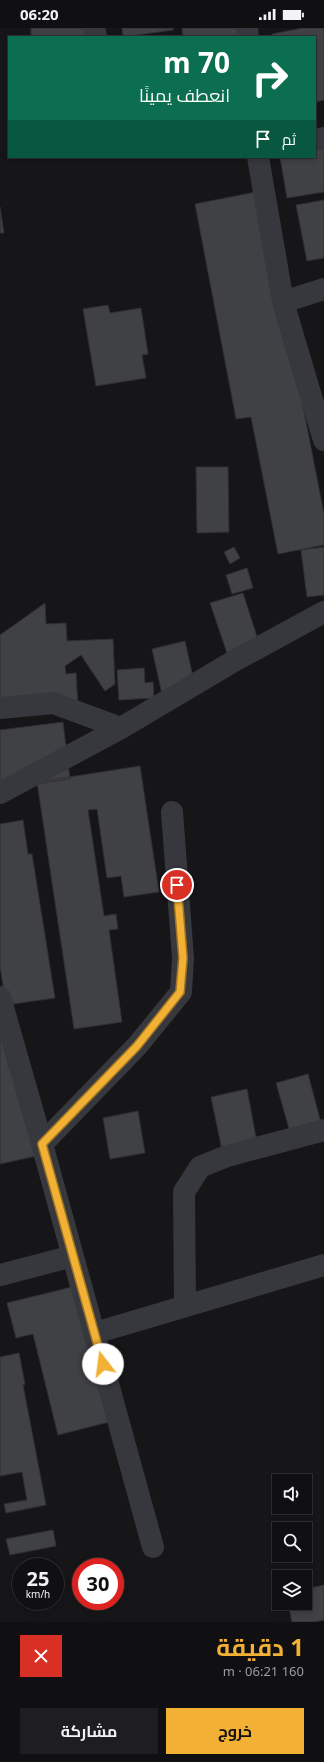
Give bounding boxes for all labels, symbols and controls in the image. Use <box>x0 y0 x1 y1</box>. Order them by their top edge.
text: 06:20 <box>20 4 59 24</box>
text: 70 m <box>163 43 230 81</box>
icon: right <box>244 52 296 104</box>
text: انعطف يمينًا <box>139 83 230 107</box>
icon: arrive <box>252 128 274 150</box>
text: ثم <box>282 129 296 149</box>
pin <box>160 868 194 902</box>
icon: arrive <box>166 874 188 896</box>
position arrow <box>82 1343 124 1385</box>
map controls <box>272 1474 312 1610</box>
button: sound <box>272 1474 312 1514</box>
button: search <box>272 1522 312 1562</box>
speed limit sign: 30 <box>72 1558 124 1610</box>
text: 25 <box>27 1565 49 1592</box>
button: layers <box>272 1570 312 1610</box>
text: km/h <box>26 1587 50 1601</box>
text: 1 دقيقة <box>216 1630 304 1663</box>
button: close <box>20 1635 62 1677</box>
text: 160 m · 06:21 <box>223 1662 304 1680</box>
button: مشاركة <box>20 1708 158 1754</box>
button: خروج <box>166 1708 304 1754</box>

